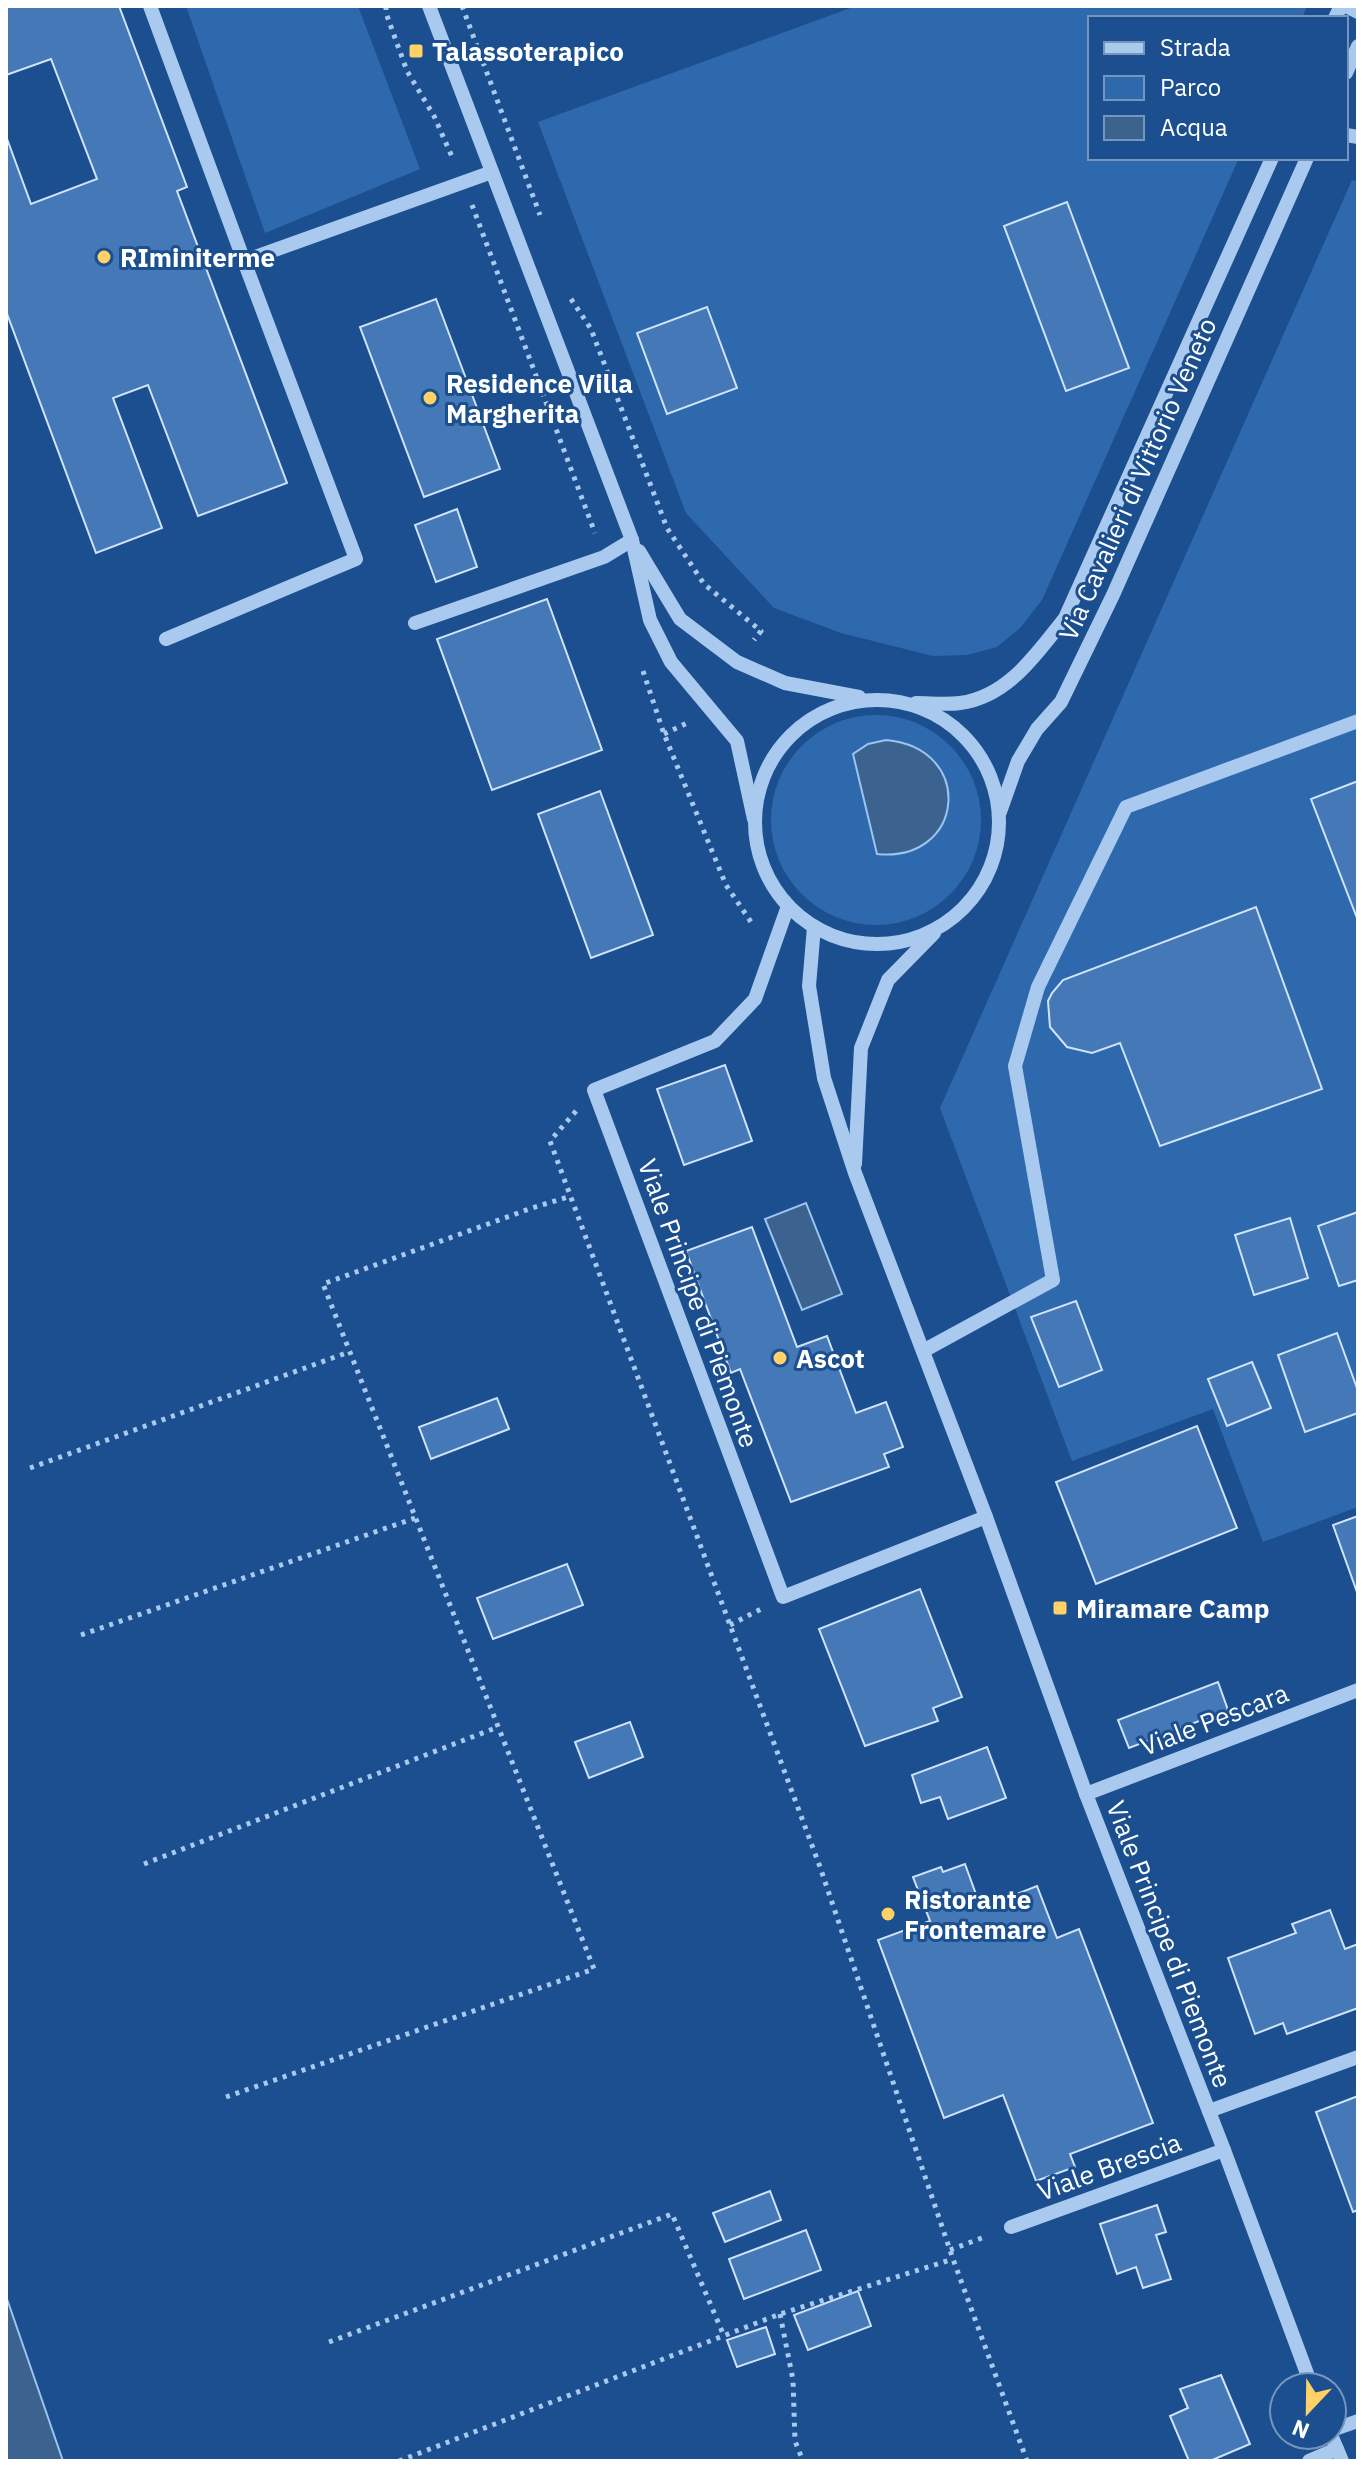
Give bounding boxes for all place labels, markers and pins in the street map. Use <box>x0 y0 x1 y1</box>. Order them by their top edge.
place label: Talassoterapico <box>432 34 624 68</box>
marker: Talassoterapico <box>407 42 425 60</box>
place label: RIminiterme <box>120 240 275 274</box>
marker: RIminiterme <box>95 248 113 266</box>
place label: Residence Villa Margherita <box>446 366 633 430</box>
marker: Residence Villa Margherita <box>421 389 439 407</box>
place label: Ascot <box>796 1341 865 1375</box>
marker: Ascot <box>771 1349 789 1367</box>
place label: Miramare Camp <box>1076 1591 1270 1625</box>
marker: Miramare Camp <box>1051 1599 1069 1617</box>
place label: Ristorante Frontemare <box>904 1882 1046 1946</box>
marker: Ristorante Frontemare <box>879 1905 897 1923</box>

